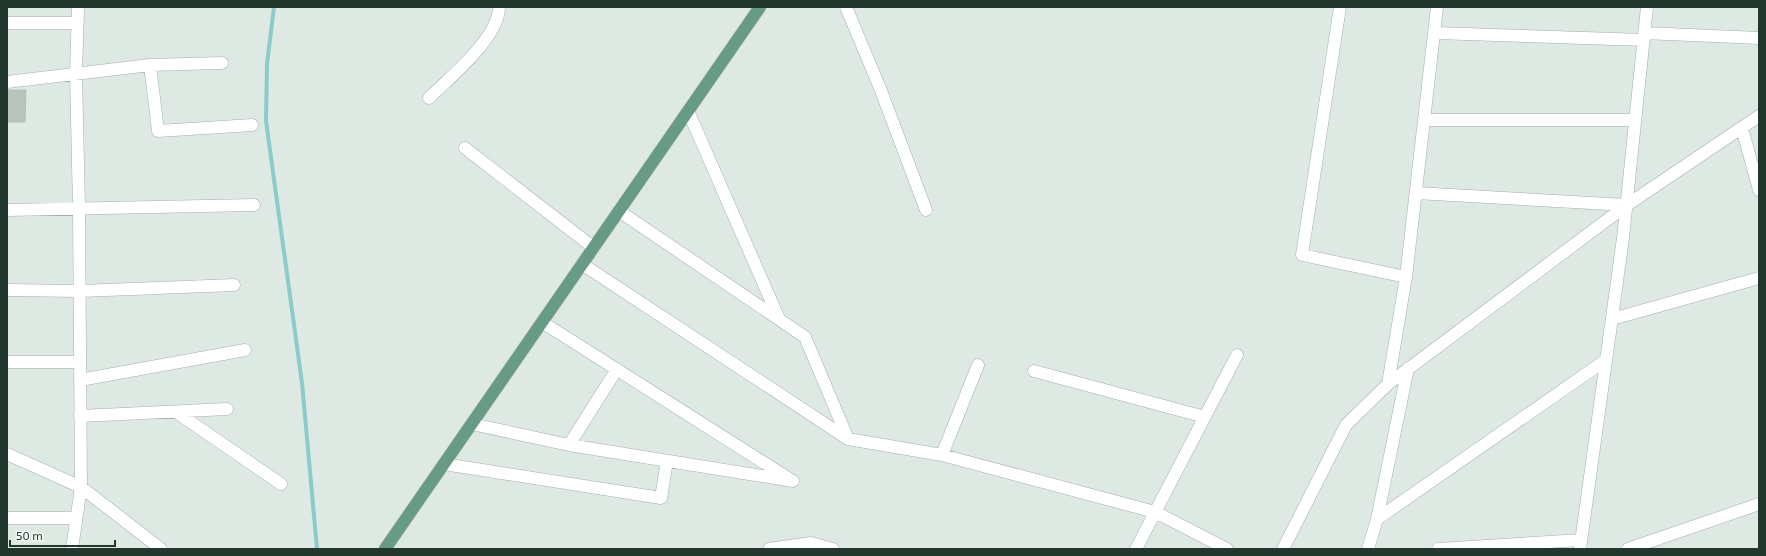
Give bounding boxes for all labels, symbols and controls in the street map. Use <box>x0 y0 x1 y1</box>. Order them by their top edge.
scale bar <box>10 522 115 548</box>
text: 50 m <box>16 528 43 542</box>

